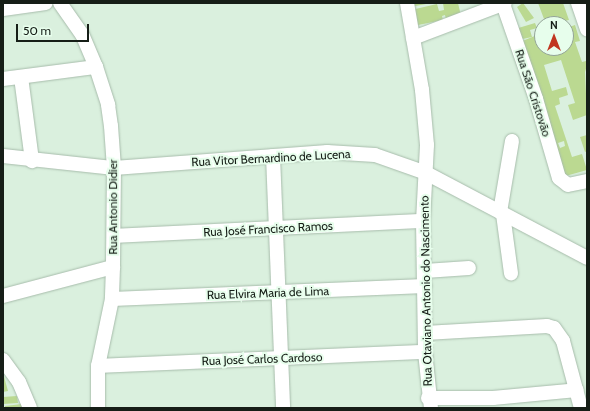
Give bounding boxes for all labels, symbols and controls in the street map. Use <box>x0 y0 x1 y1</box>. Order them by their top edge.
scale bar <box>18 16 91 42</box>
north arrow <box>534 16 574 56</box>
text: N <box>550 18 558 32</box>
text: 50 m <box>23 23 51 38</box>
street label: Rua São Cristovão <box>512 47 554 139</box>
street label: Rua Vitor Bernardino de Lucena <box>191 147 351 169</box>
street label: Rua Antonio Didier <box>106 159 120 255</box>
street label: Rua Otaviano Antonio do Nascimento <box>417 195 435 387</box>
street label: Rua José Francisco Ramos <box>203 218 333 240</box>
street label: Rua Elvira Maria de Lima <box>207 284 329 302</box>
street label: Rua José Carlos Cardoso <box>201 350 323 368</box>

